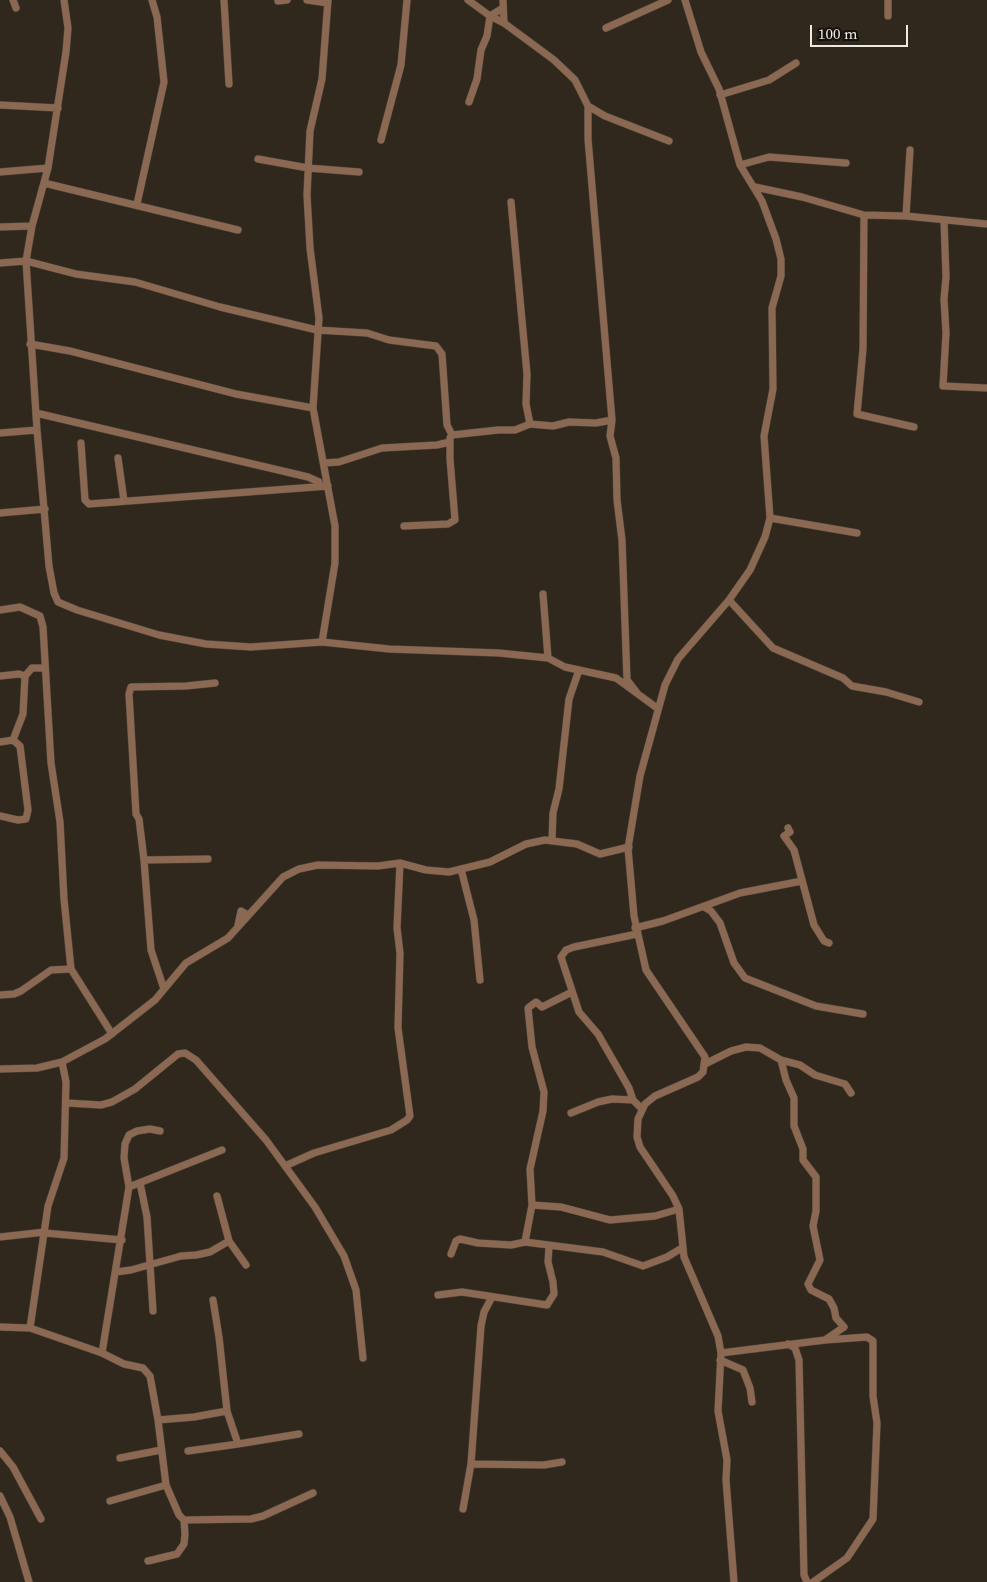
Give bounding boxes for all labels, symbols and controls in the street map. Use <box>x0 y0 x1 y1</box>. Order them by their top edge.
scale bar <box>812 15 910 47</box>
text: 100 m <box>818 23 858 44</box>

